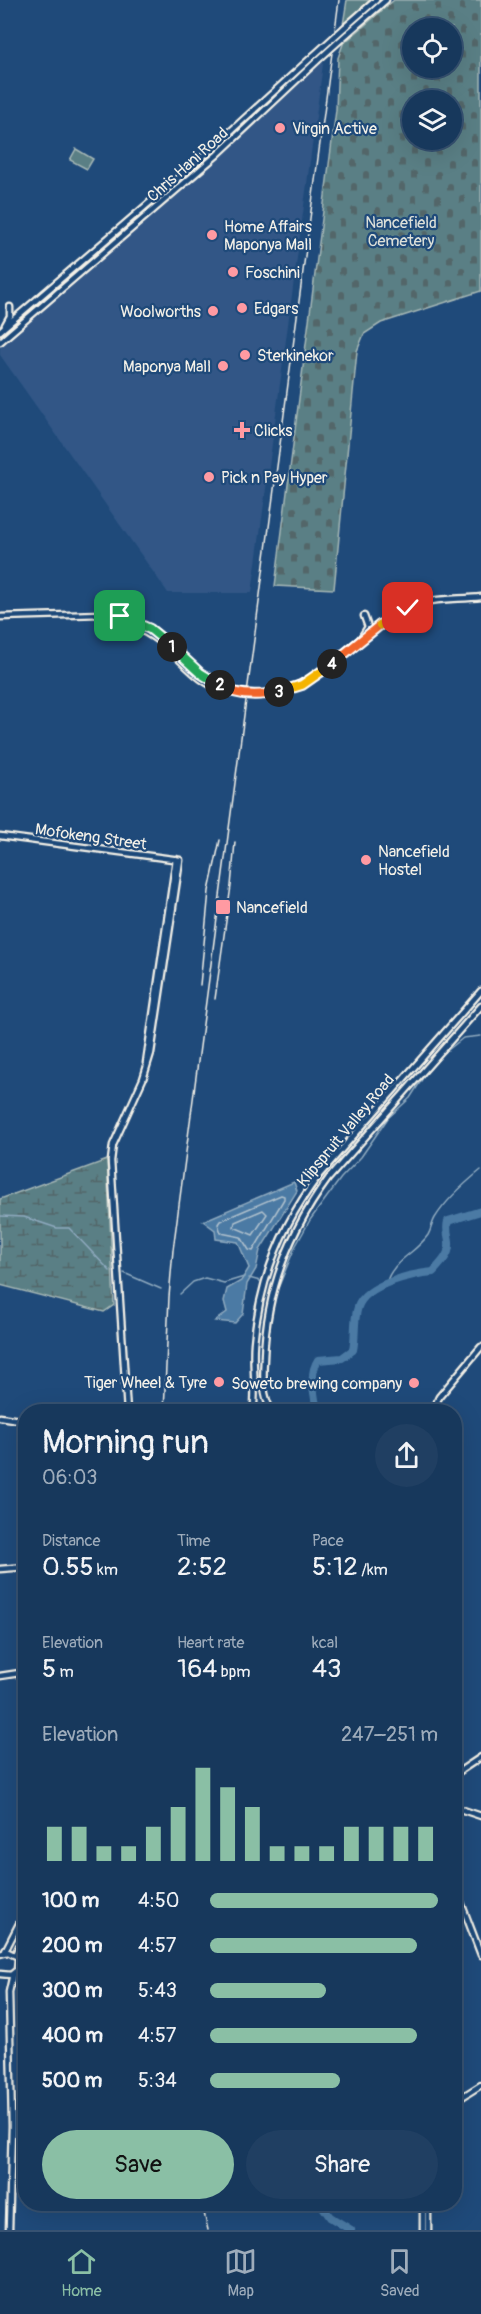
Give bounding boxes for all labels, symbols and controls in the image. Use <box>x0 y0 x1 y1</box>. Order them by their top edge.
map controls <box>402 18 462 150</box>
button: locate <box>402 18 462 78</box>
button: layers <box>402 90 462 150</box>
place label: Virgin Active <box>292 119 377 139</box>
marker: Virgin Active <box>273 121 287 135</box>
street label: Chris Hani Road <box>143 123 232 206</box>
park label: Nancefield Cemetery <box>365 213 437 251</box>
place label: Home Affairs Maponya Mall <box>224 217 312 255</box>
marker: Home Affairs Maponya Mall <box>205 228 219 242</box>
place label: Foschini <box>245 263 300 283</box>
marker: Foschini <box>226 265 240 279</box>
place label: Edgars <box>254 299 298 319</box>
marker: Edgars <box>235 301 249 315</box>
place label: Woolworths <box>120 302 201 322</box>
marker: Woolworths <box>206 304 220 318</box>
place label: Sterkinekor <box>257 346 334 366</box>
marker: Sterkinekor <box>238 348 252 362</box>
place label: Maponya Mall <box>123 357 211 377</box>
marker: Maponya Mall <box>216 359 230 373</box>
place label: Clicks <box>254 421 292 441</box>
marker: Clicks <box>235 423 249 437</box>
place label: Pick n Pay Hyper <box>221 468 328 488</box>
marker: Pick n Pay Hyper <box>202 470 216 484</box>
pin <box>382 582 433 633</box>
pin <box>94 590 145 641</box>
icon: check <box>391 591 424 624</box>
icon: arrive <box>103 599 136 632</box>
pin: 1 <box>157 632 187 662</box>
text: 1 <box>169 637 175 657</box>
pin: 4 <box>317 649 347 679</box>
text: 4 <box>327 654 337 674</box>
pin: 2 <box>205 670 235 700</box>
text: 2 <box>216 675 224 695</box>
pin: 3 <box>264 677 294 707</box>
text: 3 <box>275 682 283 702</box>
street label: Mofokeng Street <box>34 819 148 855</box>
place label: Nancefield Hostel <box>378 842 450 880</box>
marker: Nancefield Hostel <box>359 853 373 867</box>
marker: Nancefield <box>214 898 232 916</box>
place label: Nancefield <box>236 898 308 918</box>
street label: Klipspruit Valley Road <box>293 1070 399 1191</box>
place label: Tiger Wheel & Tyre <box>84 1373 207 1393</box>
place label: Soweto brewing company <box>231 1374 402 1394</box>
marker: Tiger Wheel & Tyre <box>212 1375 226 1389</box>
marker: Soweto brewing company <box>407 1376 421 1390</box>
text: Morning run <box>42 1422 209 1463</box>
button: share <box>375 1424 438 1487</box>
text: 06:03 <box>42 1465 97 1490</box>
text: Distance <box>42 1531 101 1551</box>
text: Time <box>177 1531 210 1551</box>
text: Pace <box>312 1531 344 1551</box>
text: 0.55 <box>42 1551 94 1583</box>
text: 2:52 <box>177 1551 227 1583</box>
text: 5:12 <box>312 1551 358 1583</box>
text: km <box>94 1560 118 1580</box>
text: /km <box>358 1560 388 1580</box>
text: Elevation <box>42 1633 103 1653</box>
text: Heart rate <box>177 1633 244 1653</box>
text: kcal <box>312 1633 338 1653</box>
text: 5 <box>42 1653 56 1685</box>
text: 164 <box>177 1653 217 1685</box>
text: 43 <box>312 1653 342 1685</box>
text: m <box>56 1662 74 1682</box>
text: bpm <box>217 1662 250 1682</box>
text: Elevation <box>42 1722 118 1747</box>
text: 247–251 m <box>341 1722 438 1747</box>
text: 100 m <box>42 1888 99 1913</box>
text: 4:50 <box>138 1888 179 1913</box>
text: 200 m <box>42 1933 103 1958</box>
text: 4:57 <box>138 1933 176 1958</box>
text: 300 m <box>42 1978 103 2003</box>
text: 5:43 <box>138 1978 177 2003</box>
text: 400 m <box>42 2023 103 2048</box>
text: 4:57 <box>138 2023 176 2048</box>
text: 500 m <box>42 2068 102 2093</box>
text: 5:34 <box>138 2068 177 2093</box>
button: Save <box>42 2130 234 2199</box>
button: Share <box>246 2130 438 2199</box>
tab: Home <box>61 2245 102 2301</box>
tab: Map <box>224 2245 257 2301</box>
tab: Saved <box>380 2245 420 2301</box>

